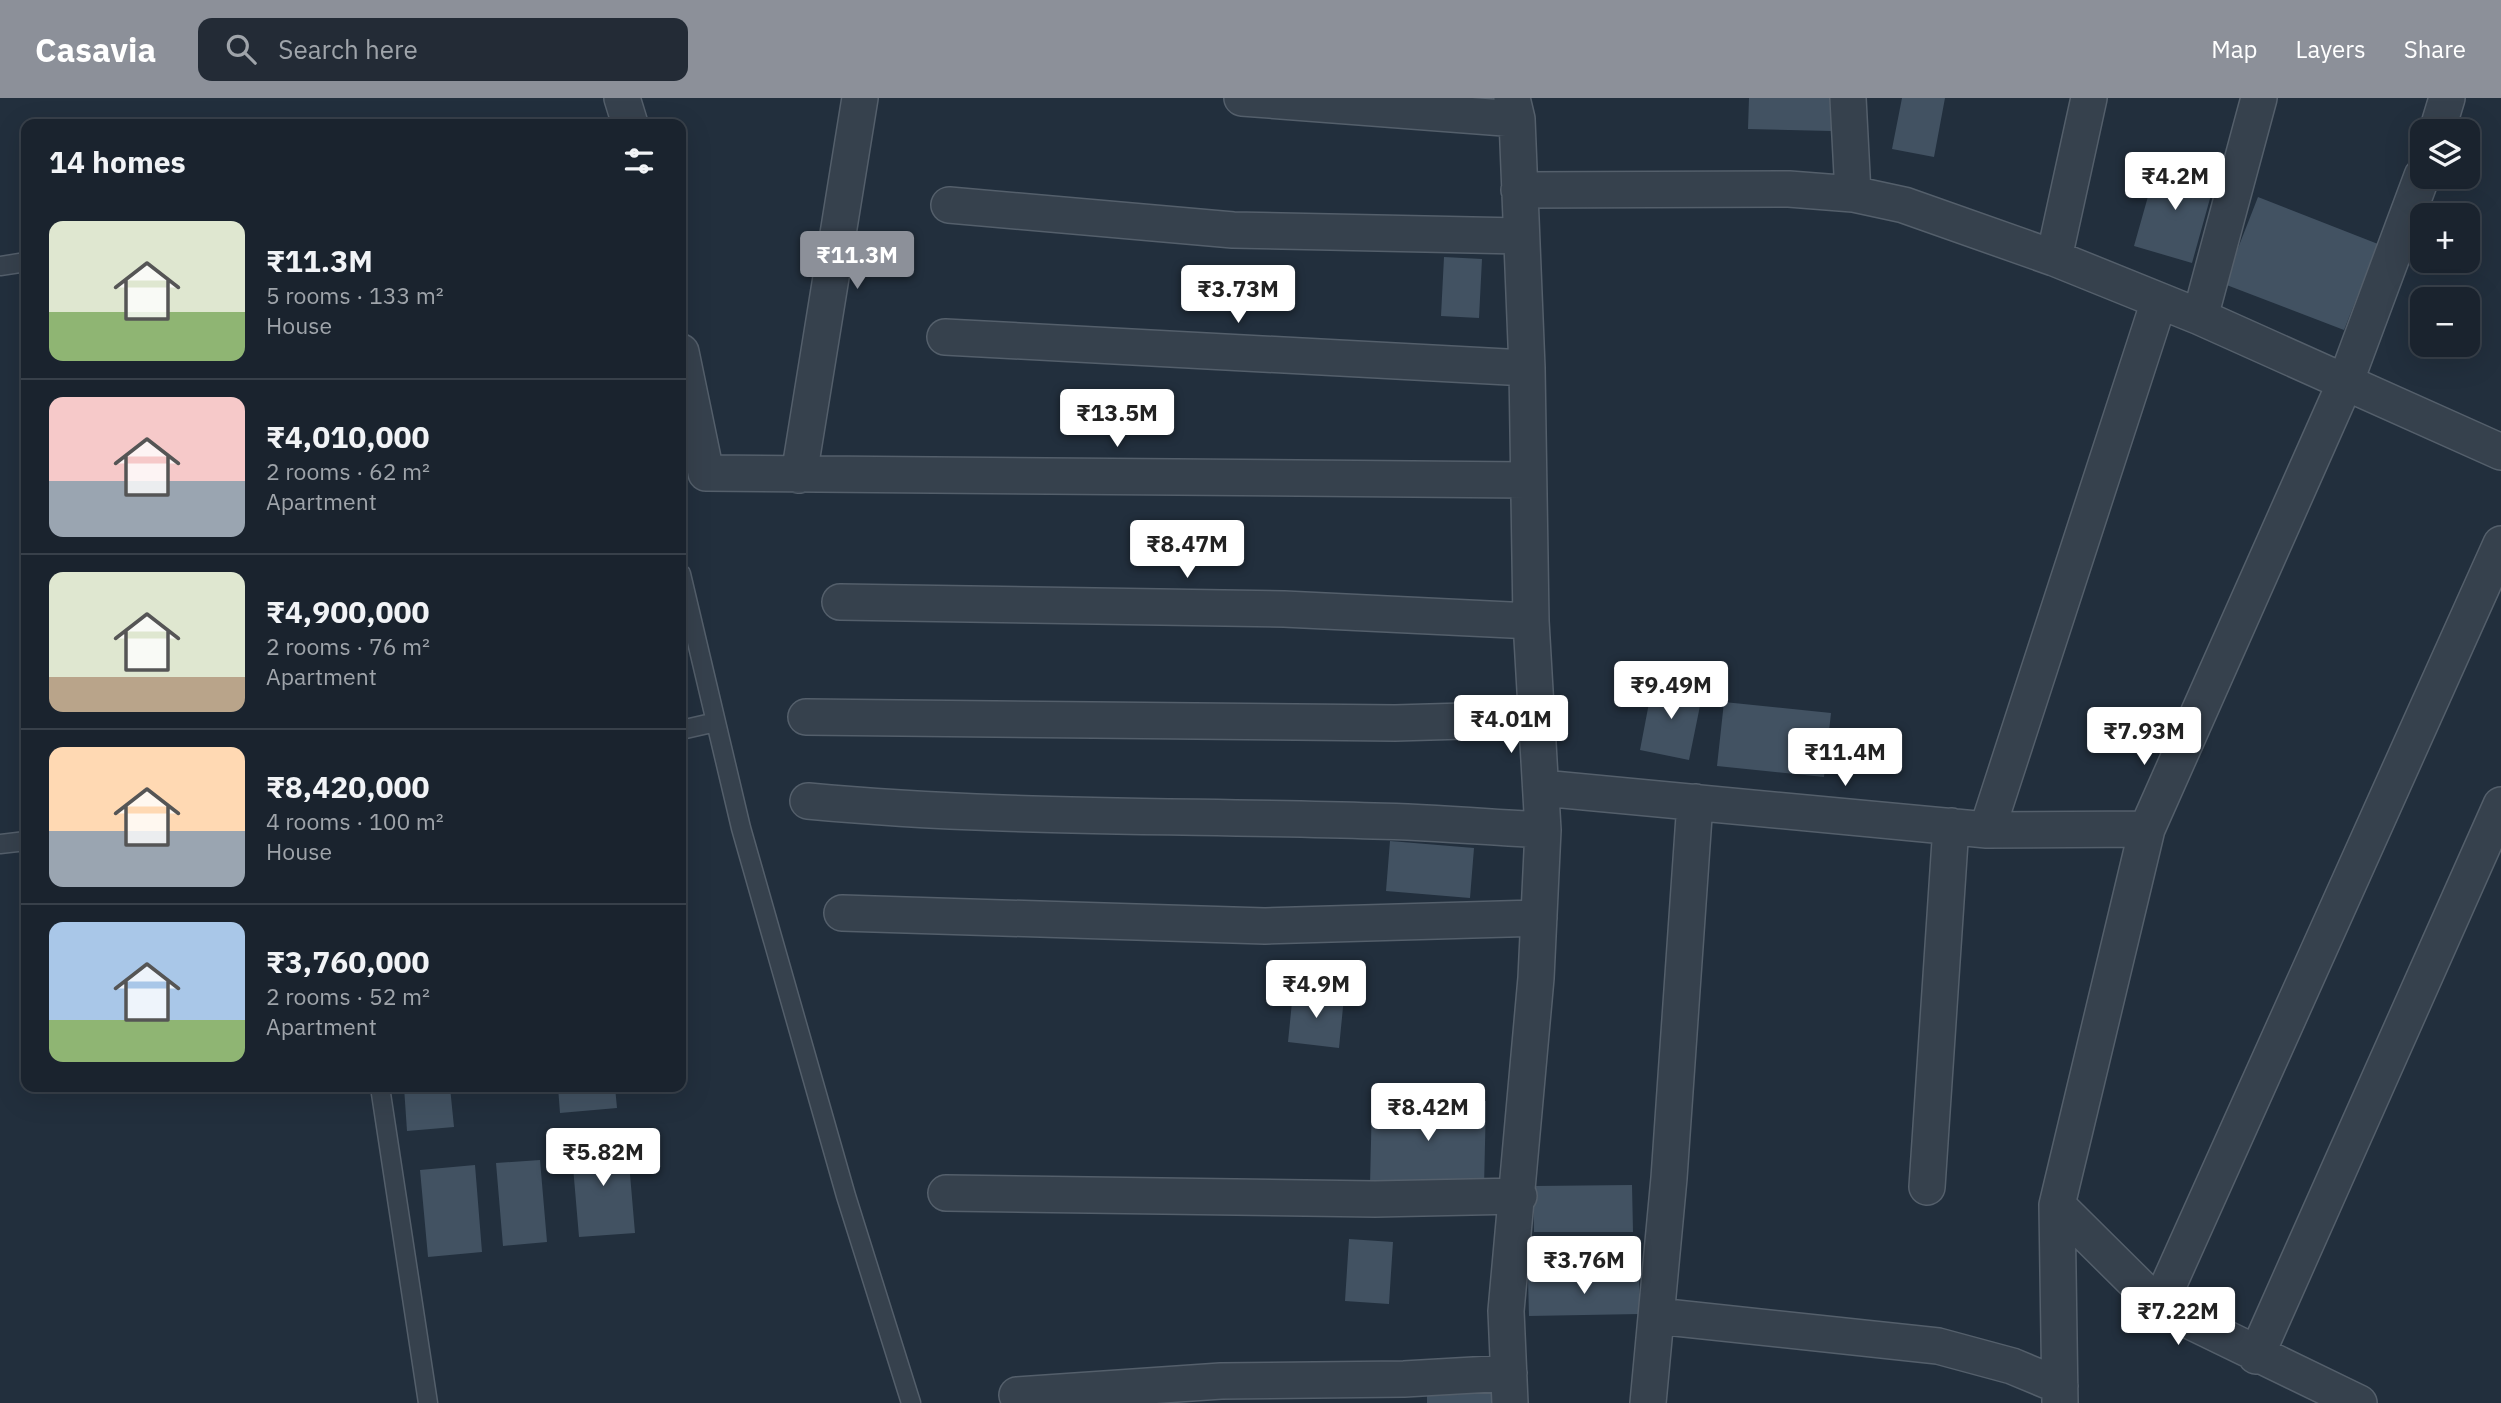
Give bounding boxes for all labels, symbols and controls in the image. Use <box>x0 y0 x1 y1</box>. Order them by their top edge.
search box <box>198 18 688 81</box>
text: Casavia <box>35 28 156 71</box>
icon: search <box>222 30 260 68</box>
text: Search here <box>278 32 418 66</box>
text: Map <box>2211 33 2258 65</box>
text: Layers <box>2296 33 2366 65</box>
text: Share <box>2404 33 2466 65</box>
map controls <box>2410 119 2480 357</box>
button: layers <box>2410 119 2480 189</box>
text: 14 homes <box>49 142 186 181</box>
icon: filters <box>620 142 658 180</box>
pin: ₹4.2M <box>2126 152 2224 212</box>
text: ₹4.2M <box>2141 160 2209 190</box>
button: + <box>2410 203 2480 273</box>
pin: ₹11.3M <box>800 232 914 291</box>
text: ₹11.3M <box>816 239 898 269</box>
text: ₹11.3M <box>266 241 373 280</box>
icon: home <box>105 249 189 333</box>
pin: ₹3.73M <box>1181 266 1295 325</box>
text: ₹3.73M <box>1197 273 1279 303</box>
text: 5 rooms · 133 m² <box>266 280 444 310</box>
button: − <box>2410 287 2480 357</box>
text: House <box>266 310 332 340</box>
pin: ₹13.5M <box>1060 390 1174 449</box>
text: ₹13.5M <box>1076 397 1158 427</box>
text: ₹4,010,000 <box>266 417 429 456</box>
icon: home <box>105 425 189 509</box>
text: 2 rooms · 62 m² <box>266 456 430 486</box>
text: Apartment <box>266 486 377 516</box>
pin: ₹8.47M <box>1130 520 1244 580</box>
text: ₹8.47M <box>1146 528 1228 558</box>
text: ₹4,900,000 <box>266 592 429 631</box>
icon: home <box>105 600 189 684</box>
text: 2 rooms · 76 m² <box>266 631 430 661</box>
text: Apartment <box>266 661 377 691</box>
pin: ₹9.49M <box>1614 662 1728 721</box>
text: ₹9.49M <box>1630 669 1712 699</box>
pin: ₹4.01M <box>1454 696 1568 755</box>
text: ₹4.01M <box>1470 703 1552 733</box>
pin: ₹7.93M <box>2087 708 2201 767</box>
text: ₹7.93M <box>2103 715 2185 745</box>
pin: ₹11.4M <box>1788 728 1902 788</box>
text: ₹11.4M <box>1804 736 1886 766</box>
text: ₹8,420,000 <box>266 767 429 806</box>
icon: home <box>105 775 189 859</box>
text: 4 rooms · 100 m² <box>266 806 444 836</box>
text: House <box>266 836 332 866</box>
text: ₹3,760,000 <box>266 942 429 981</box>
icon: home <box>105 950 189 1034</box>
pin: ₹4.9M <box>1267 960 1365 1020</box>
text: ₹4.9M <box>1282 968 1350 998</box>
text: 2 rooms · 52 m² <box>266 981 430 1011</box>
text: Apartment <box>266 1011 377 1041</box>
pin: ₹8.42M <box>1371 1084 1485 1143</box>
text: ₹8.42M <box>1387 1091 1469 1121</box>
pin: ₹5.82M <box>546 1128 660 1188</box>
text: ₹5.82M <box>562 1136 644 1166</box>
pin: ₹3.76M <box>1527 1236 1641 1296</box>
text: ₹3.76M <box>1543 1244 1625 1274</box>
pin: ₹7.22M <box>2121 1288 2235 1347</box>
text: ₹7.22M <box>2137 1295 2219 1325</box>

